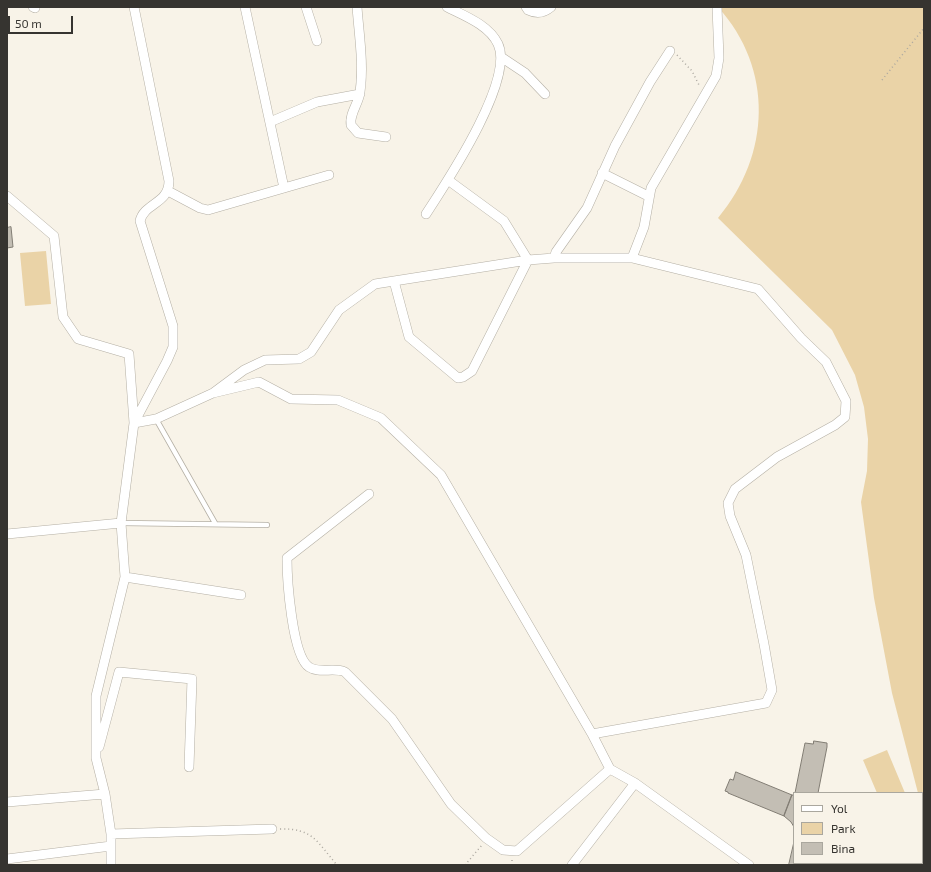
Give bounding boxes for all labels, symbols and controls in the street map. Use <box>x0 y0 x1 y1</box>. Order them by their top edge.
scale bar <box>10 8 75 34</box>
text: 50 m <box>15 16 42 30</box>
legend <box>793 792 923 864</box>
text: Yol <box>831 801 847 815</box>
text: Park <box>831 821 856 835</box>
text: Bina <box>831 841 855 855</box>

